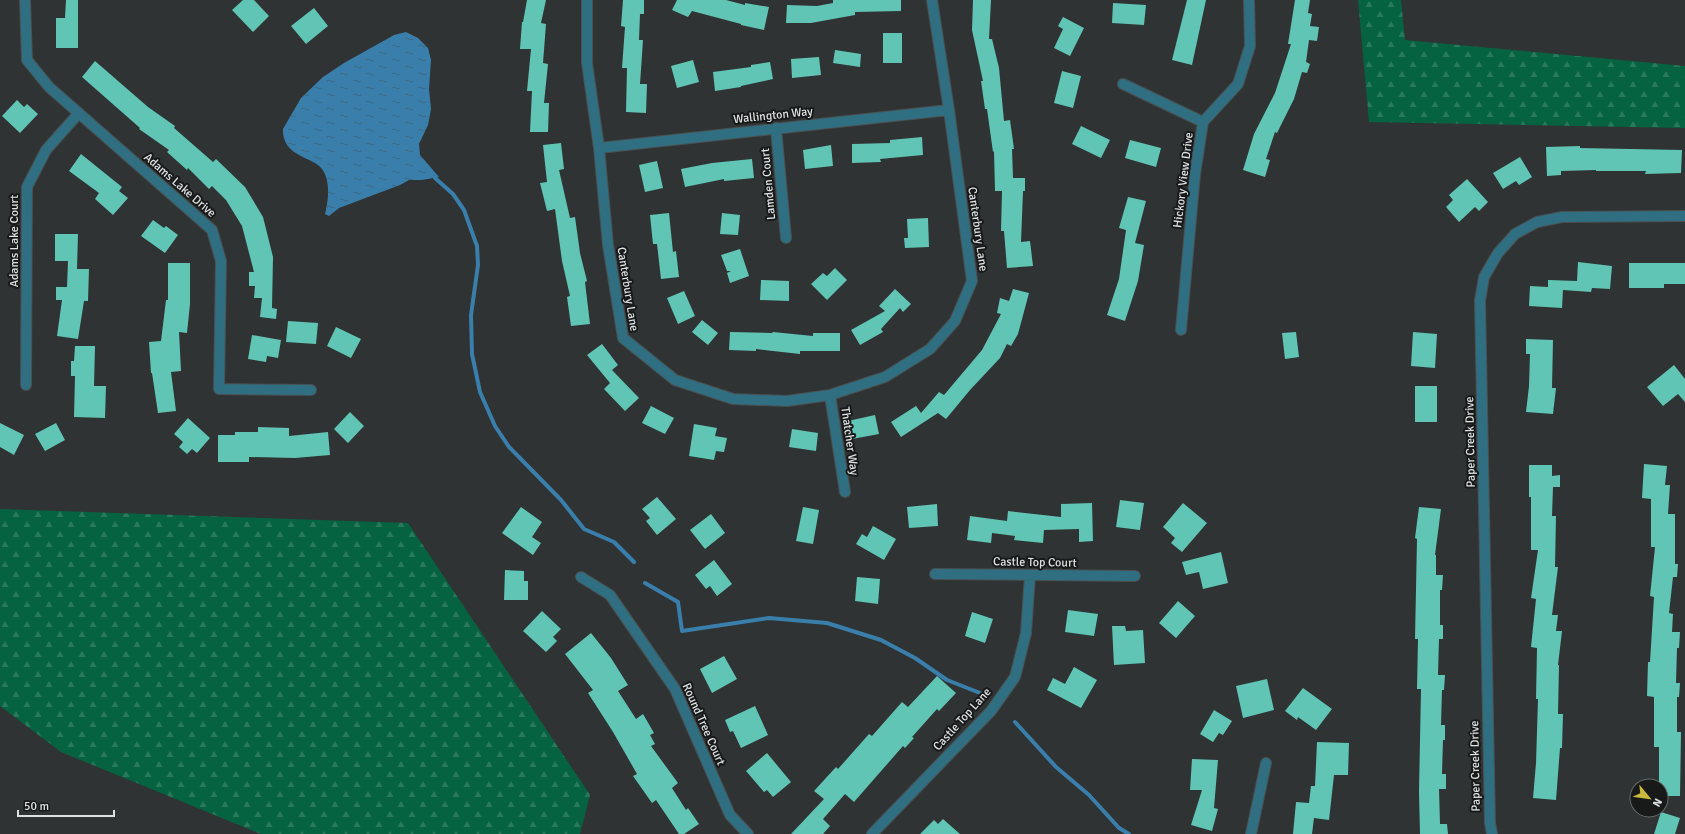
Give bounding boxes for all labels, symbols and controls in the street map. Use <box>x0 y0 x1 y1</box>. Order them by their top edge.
street label: Wallington Way <box>733 104 814 127</box>
street label: Hickory View Drive <box>1170 131 1197 229</box>
street label: Lamden Court <box>758 147 779 221</box>
street label: Adams Lake Drive <box>141 150 219 221</box>
street label: Canterbury Lane <box>964 186 991 272</box>
street label: Adams Lake Court <box>7 195 22 287</box>
street label: Canterbury Lane <box>613 246 642 332</box>
street label: Paper Creek Drive <box>1462 396 1479 488</box>
street label: Thatcher Way <box>837 406 862 477</box>
street label: Castle Top Court <box>993 554 1077 571</box>
street label: Round Tree Court <box>679 681 728 768</box>
street label: Castle Top Lane <box>930 685 995 754</box>
street label: Paper Creek Drive <box>1467 720 1484 812</box>
north arrow <box>1629 778 1669 818</box>
scale bar <box>18 792 114 818</box>
text: N <box>1650 796 1665 809</box>
text: 50 m <box>24 799 49 814</box>

